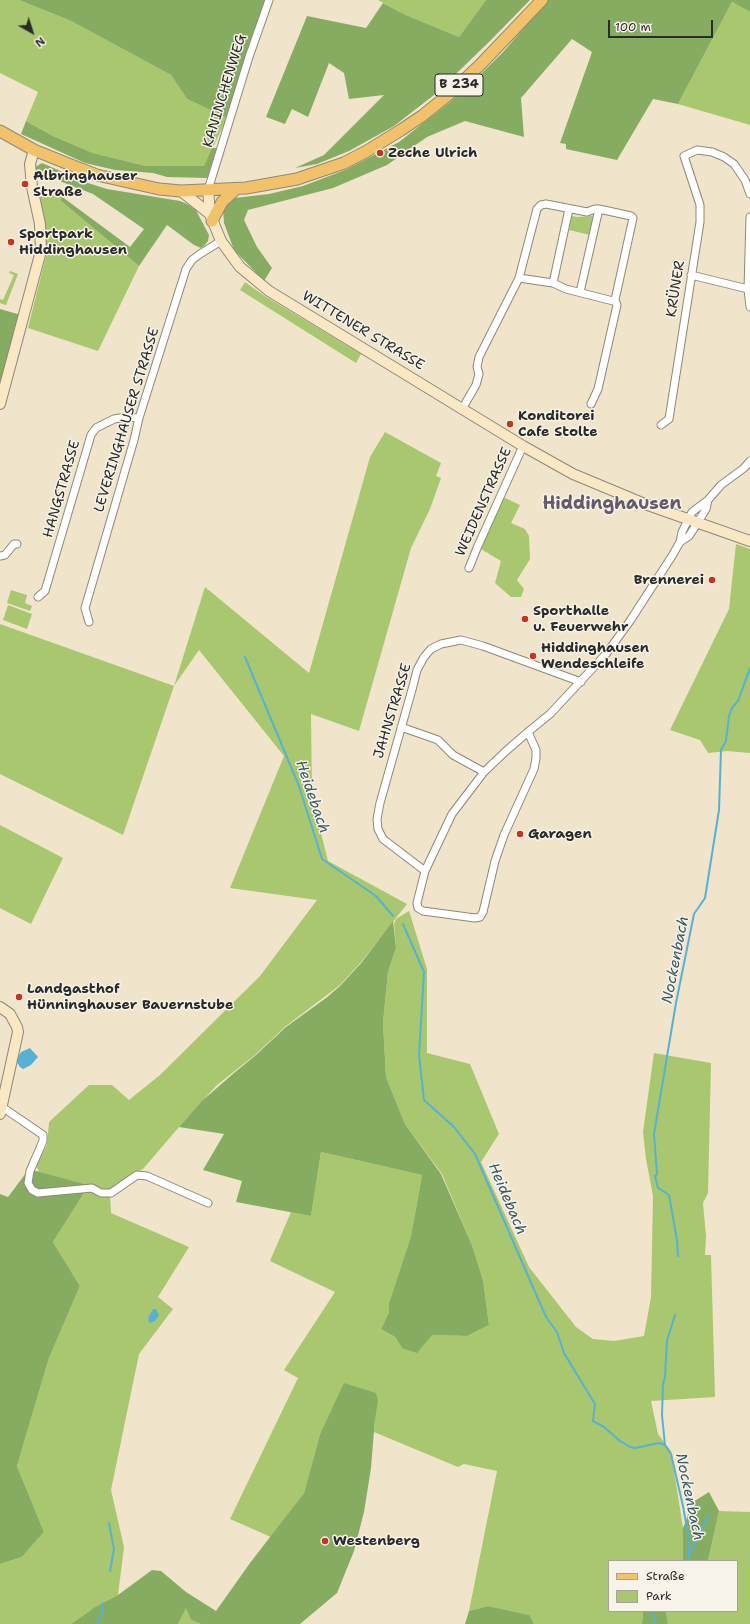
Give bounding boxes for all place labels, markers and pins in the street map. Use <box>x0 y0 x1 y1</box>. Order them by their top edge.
place label: Zeche Ulrich <box>388 145 477 161</box>
marker: Zeche Ulrich <box>375 148 385 158</box>
place label: Albringhauser Straße <box>33 168 138 200</box>
marker: Albringhauser Straße <box>20 179 30 189</box>
place label: Sportpark Hiddinghausen <box>19 226 127 258</box>
marker: Sportpark Hiddinghausen <box>6 237 16 247</box>
place label: Konditorei Cafe Stolte <box>518 408 598 440</box>
marker: Konditorei Cafe Stolte <box>505 419 515 429</box>
place label: Brennerei <box>634 572 704 588</box>
marker: Brennerei <box>707 575 717 585</box>
place label: Sporthalle u. Feuerwehr <box>533 603 628 636</box>
marker: Sporthalle u. Feuerwehr <box>520 614 530 624</box>
place label: Hiddinghausen Wendeschleife <box>541 640 649 672</box>
marker: Hiddinghausen Wendeschleife <box>528 651 538 661</box>
place label: Garagen <box>528 826 592 842</box>
marker: Garagen <box>515 829 525 839</box>
place label: Landgasthof Hünninghauser Bauernstube <box>27 981 233 1014</box>
marker: Landgasthof Hünninghauser Bauernstube <box>14 992 24 1002</box>
place label: Westenberg <box>333 1533 420 1549</box>
marker: Westenberg <box>320 1536 330 1546</box>

